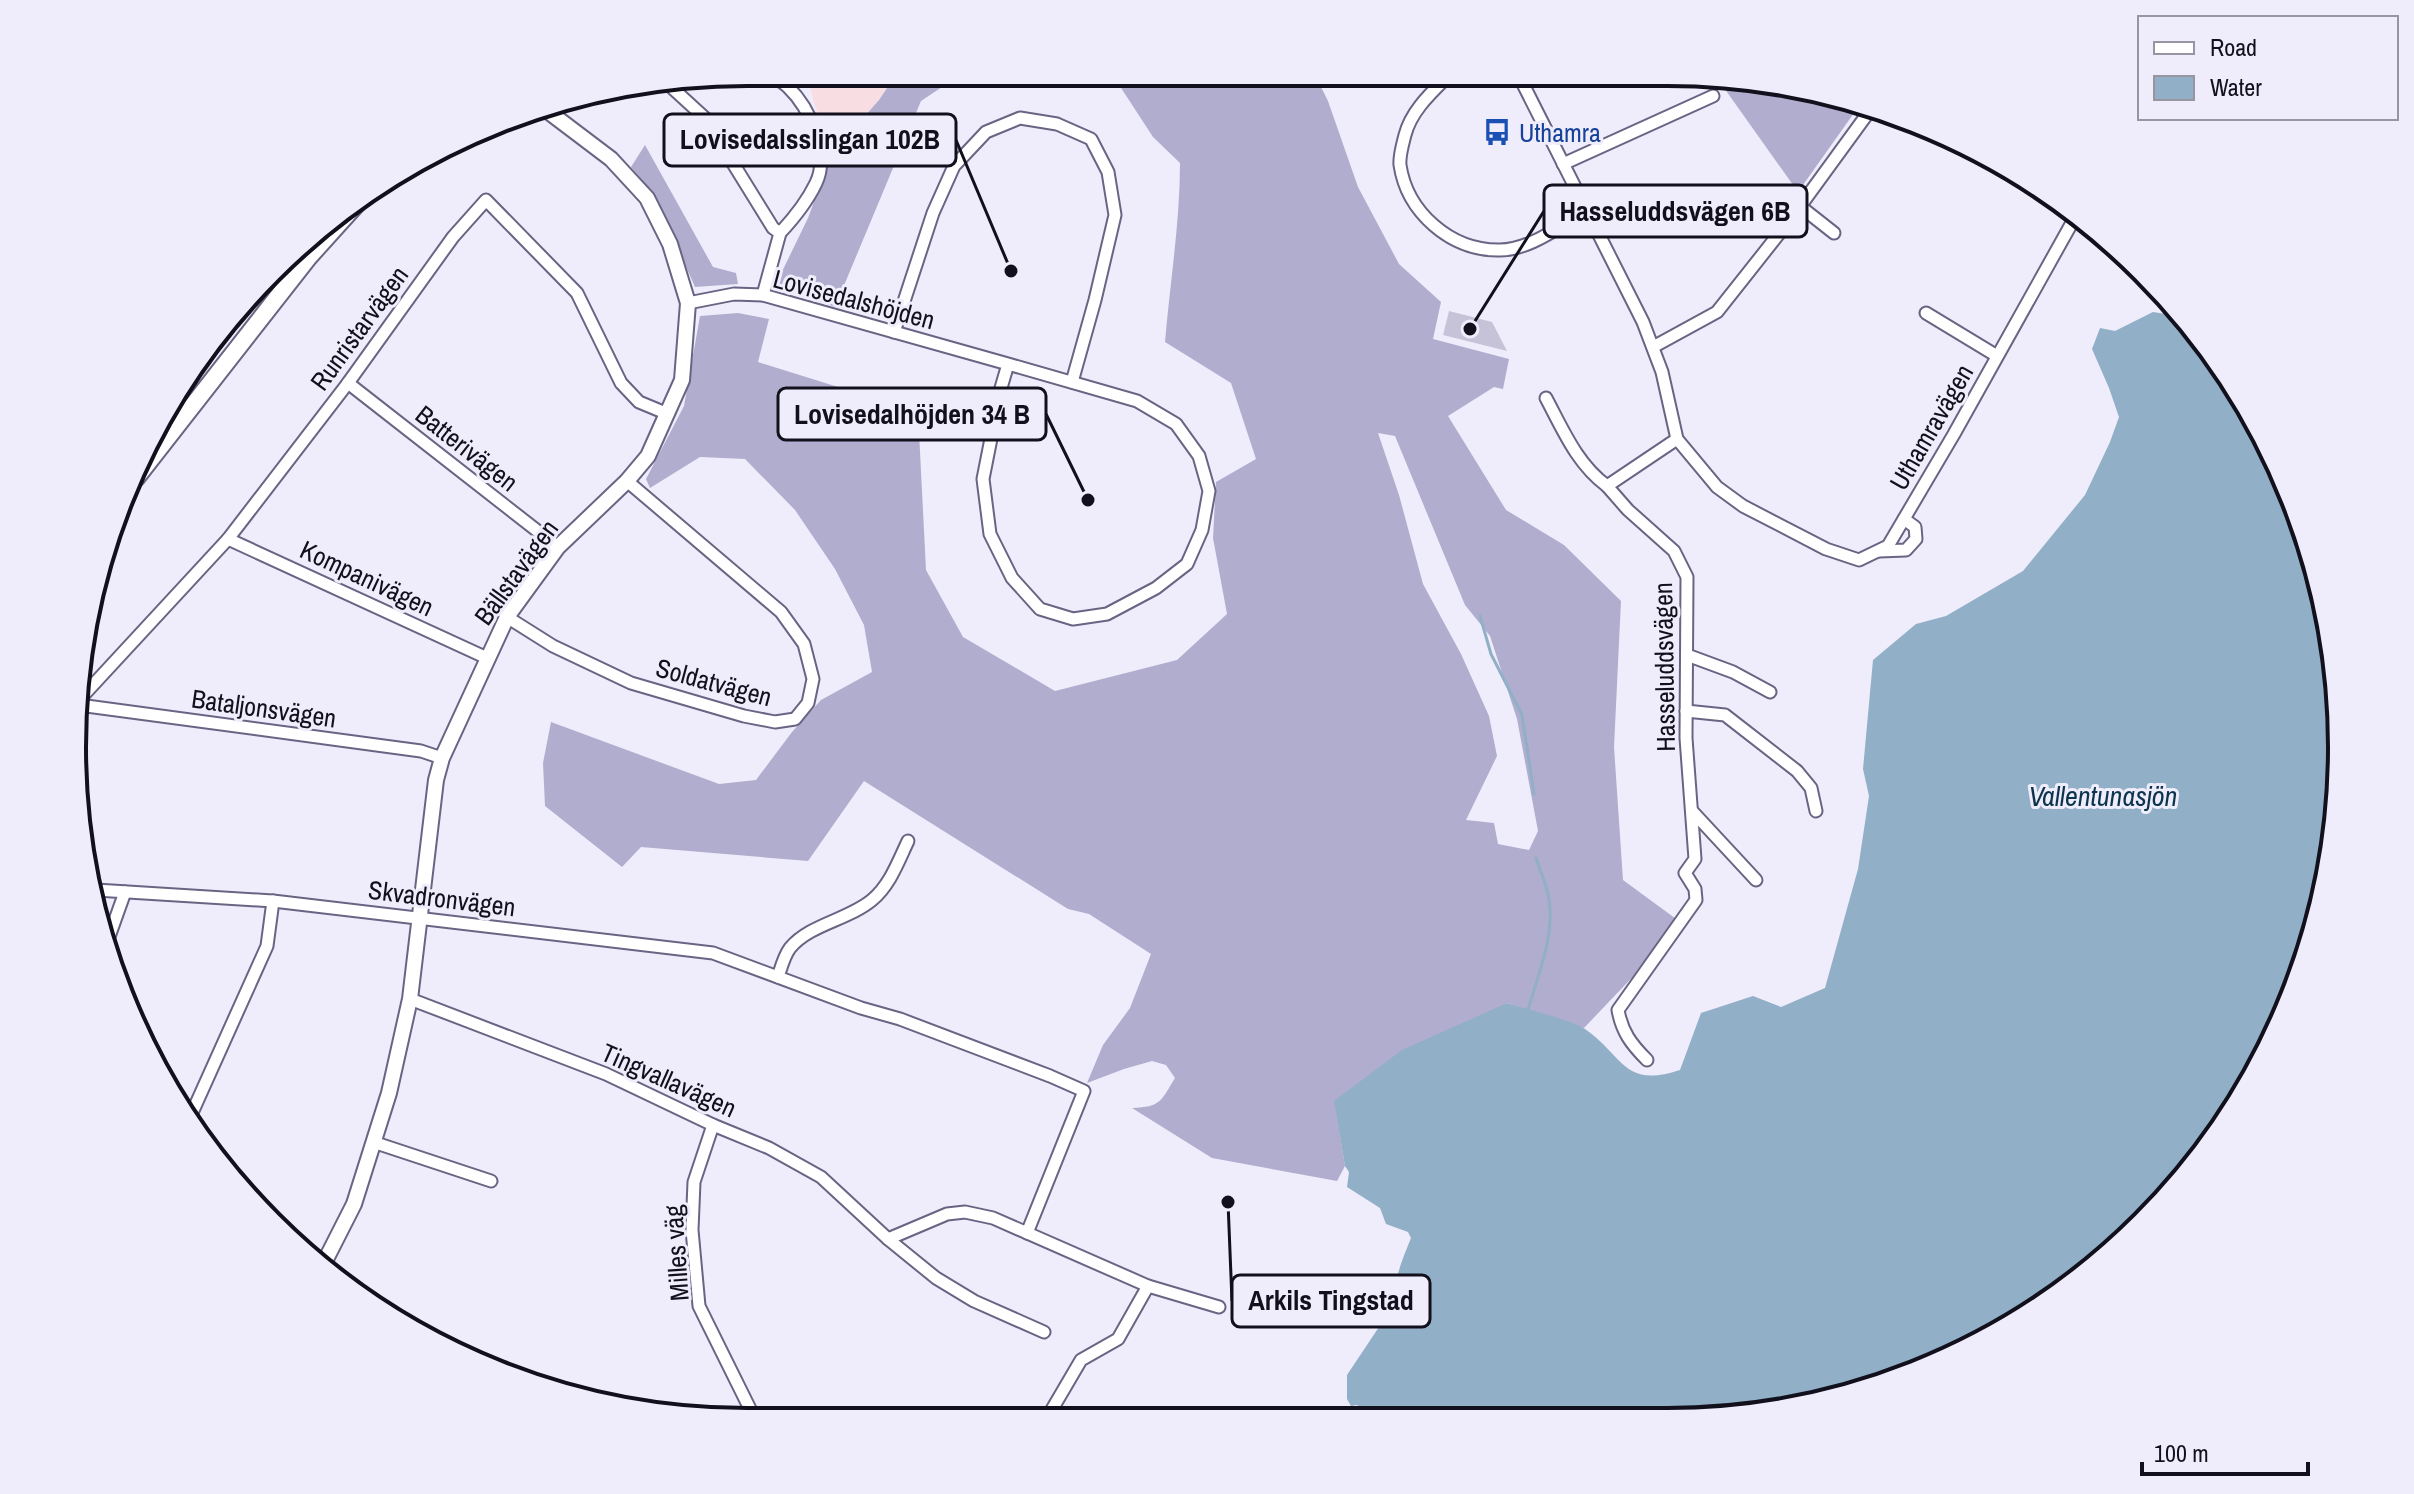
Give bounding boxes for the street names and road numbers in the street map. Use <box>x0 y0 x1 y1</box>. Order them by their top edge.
street label: Runristarvägen <box>302 259 416 397</box>
street label: Lovisedalshöjden <box>769 261 939 337</box>
street label: Uthamravägen <box>1881 358 1981 496</box>
street label: Batterivägen <box>409 397 525 499</box>
street label: Bällstavägen <box>466 512 566 632</box>
street label: Kompanivägen <box>295 532 439 624</box>
street label: Hasseluddsvägen <box>1645 582 1683 752</box>
street label: Soldatvägen <box>652 650 776 714</box>
street label: Bataljonsvägen <box>189 681 339 735</box>
street label: Skvadronvägen <box>366 872 518 924</box>
street label: Tingvallavägen <box>596 1035 742 1125</box>
street label: Milles väg <box>655 1204 697 1302</box>

